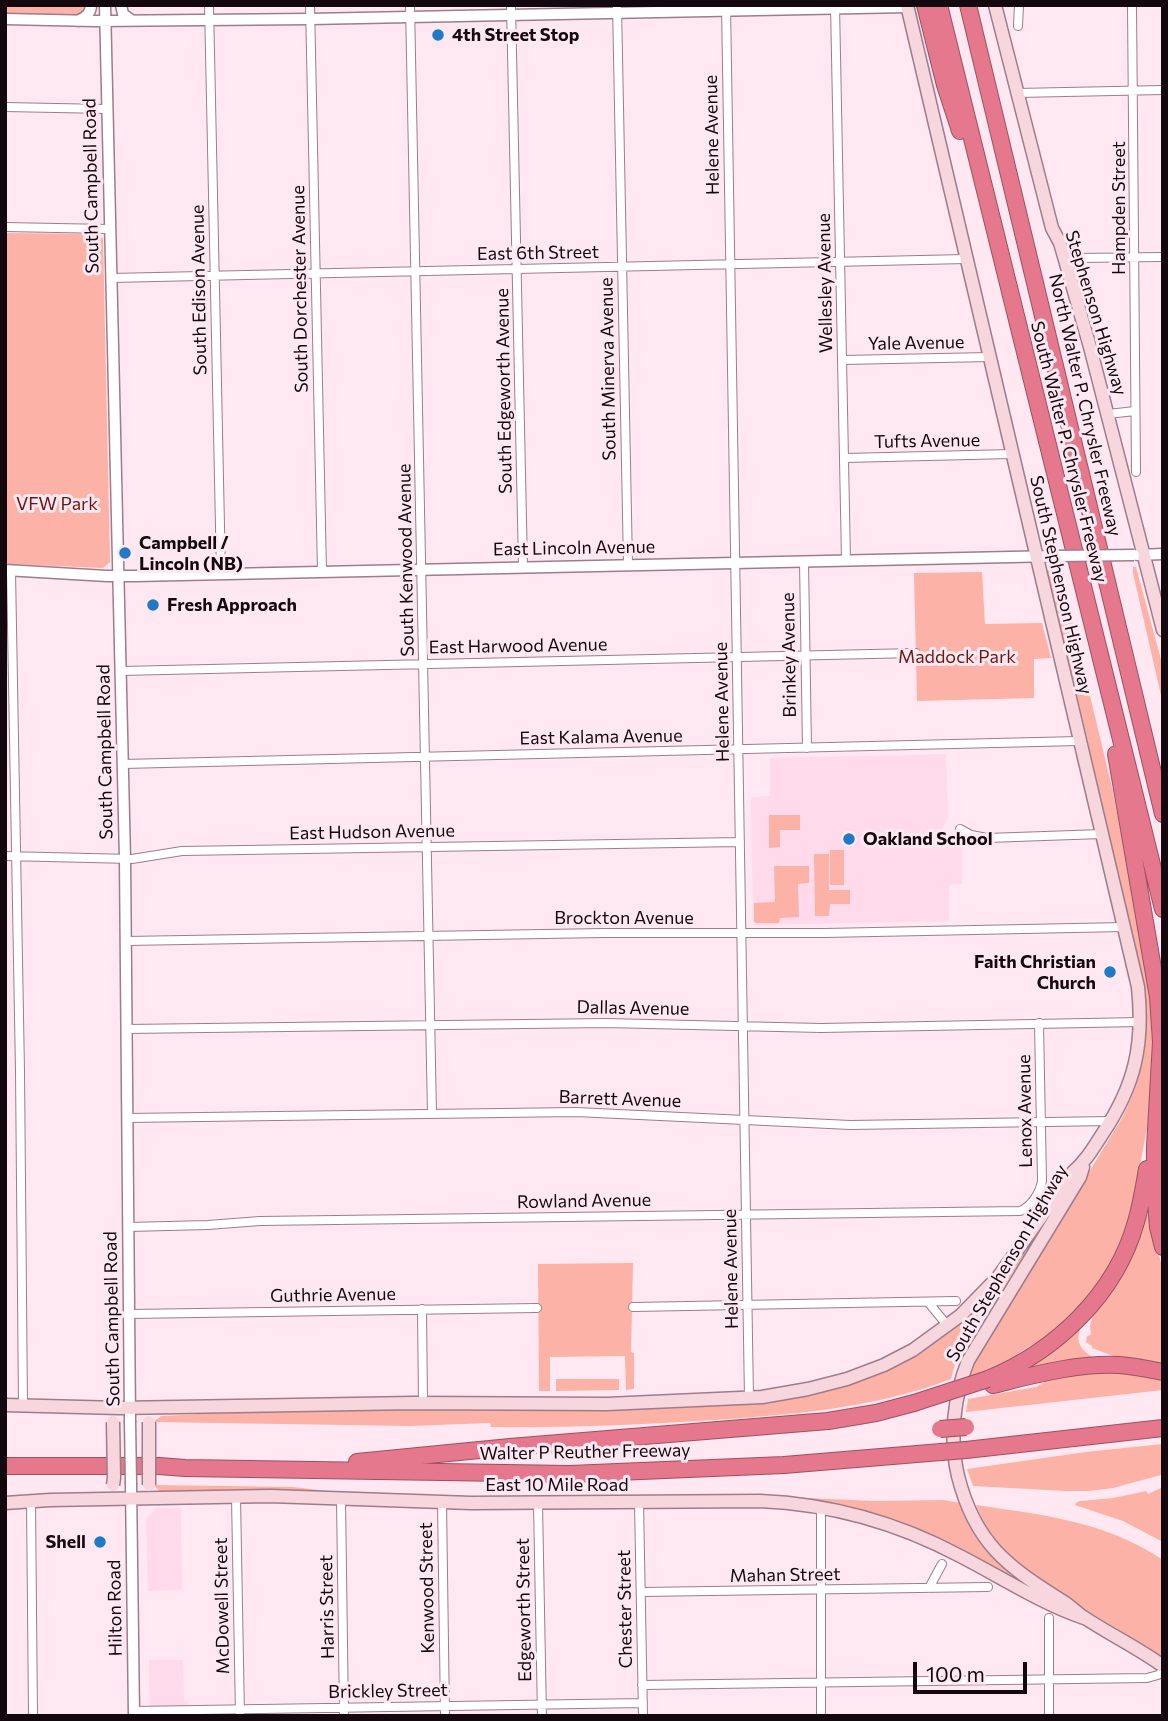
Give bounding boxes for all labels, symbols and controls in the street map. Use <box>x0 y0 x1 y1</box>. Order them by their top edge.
place label: 4th Street Stop <box>452 24 579 46</box>
marker: 4th Street Stop <box>430 27 446 43</box>
street label: Helene Avenue <box>700 75 724 195</box>
street label: South Campbell Road <box>79 98 103 274</box>
street label: Hampden Street <box>1108 141 1130 275</box>
street label: South Dorchester Avenue <box>287 185 313 393</box>
street label: South Edison Avenue <box>187 204 211 376</box>
street label: Wellesley Avenue <box>813 213 837 353</box>
street label: Stephenson Highway <box>1061 228 1131 398</box>
street label: East 6th Street <box>477 241 599 265</box>
street label: North Walter P. Chrysler Freeway <box>1044 272 1126 538</box>
street label: South Minerva Avenue <box>596 277 620 461</box>
street label: South Edgeworth Avenue <box>491 288 517 494</box>
street label: South Walter P. Chrysler Freeway <box>1026 319 1112 585</box>
street label: Yale Avenue <box>867 331 965 355</box>
street label: Tufts Avenue <box>874 429 980 453</box>
street label: South Kenwood Avenue <box>394 463 418 657</box>
street label: South Stephenson Highway <box>1025 474 1097 696</box>
park label: VFW Park <box>16 493 98 515</box>
place label: Campbell / Lincoln (NB) <box>139 532 243 574</box>
street label: East Lincoln Avenue <box>493 536 655 560</box>
marker: Campbell / Lincoln (NB) <box>117 545 133 561</box>
street label: Brinkey Avenue <box>777 592 801 718</box>
place label: Fresh Approach <box>167 594 297 616</box>
marker: Fresh Approach <box>145 597 161 613</box>
street label: East Harwood Avenue <box>429 634 607 658</box>
street label: Helene Avenue <box>710 642 734 762</box>
park label: Maddock Park <box>898 646 1016 668</box>
street label: South Campbell Road <box>93 664 117 840</box>
street label: East Kalama Avenue <box>519 725 683 749</box>
street label: East Hudson Avenue <box>289 820 455 844</box>
place label: Oakland School <box>863 828 993 850</box>
marker: Oakland School <box>841 831 857 847</box>
street label: Brockton Avenue <box>554 907 694 929</box>
place label: Faith Christian Church <box>974 951 1096 993</box>
marker: Faith Christian Church <box>1102 964 1118 980</box>
street label: Dallas Avenue <box>576 996 690 1020</box>
street label: Lenox Avenue <box>1013 1054 1037 1168</box>
street label: Barrett Avenue <box>558 1086 682 1112</box>
street label: South Stephenson Highway <box>942 1161 1072 1365</box>
street label: Rowland Avenue <box>517 1189 651 1213</box>
street label: Helene Avenue <box>719 1209 743 1329</box>
street label: South Campbell Road <box>100 1231 124 1407</box>
street label: Guthrie Avenue <box>270 1283 396 1307</box>
street label: Walter P Reuther Freeway <box>479 1439 691 1465</box>
street label: East 10 Mile Road <box>485 1474 629 1496</box>
street label: Kenwood Street <box>415 1522 439 1654</box>
place label: Shell <box>45 1531 86 1553</box>
marker: Shell <box>92 1534 108 1550</box>
street label: McDowell Street <box>210 1537 234 1675</box>
street label: Edgeworth Street <box>512 1538 536 1682</box>
street label: Chester Street <box>613 1550 637 1668</box>
street label: Harris Street <box>315 1555 339 1659</box>
street label: Hilton Road <box>103 1560 127 1656</box>
street label: Mahan Street <box>729 1563 841 1587</box>
scale bar <box>916 1648 1030 1692</box>
text: 100 m <box>926 1661 985 1686</box>
street label: Brickley Street <box>328 1679 448 1703</box>

